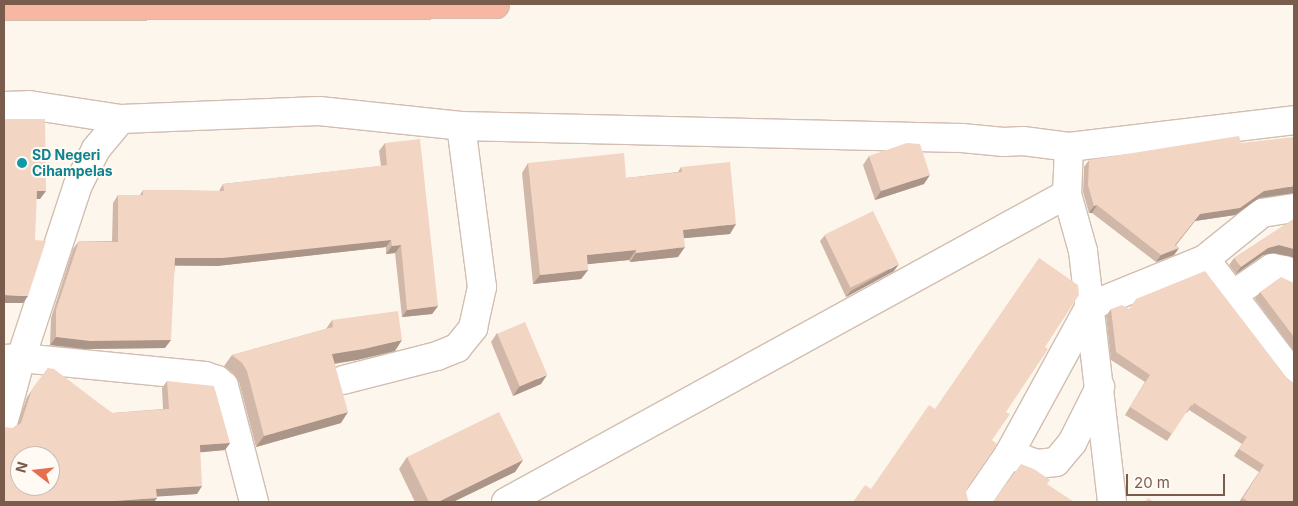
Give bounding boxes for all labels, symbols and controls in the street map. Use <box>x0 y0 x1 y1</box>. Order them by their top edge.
place label: SD Negeri Cihampelas <box>32 147 113 180</box>
marker: SD Negeri Cihampelas <box>16 157 28 169</box>
north arrow <box>10 446 60 496</box>
text: N <box>11 460 31 474</box>
scale bar <box>1128 464 1227 496</box>
text: 20 m <box>1134 473 1170 492</box>

